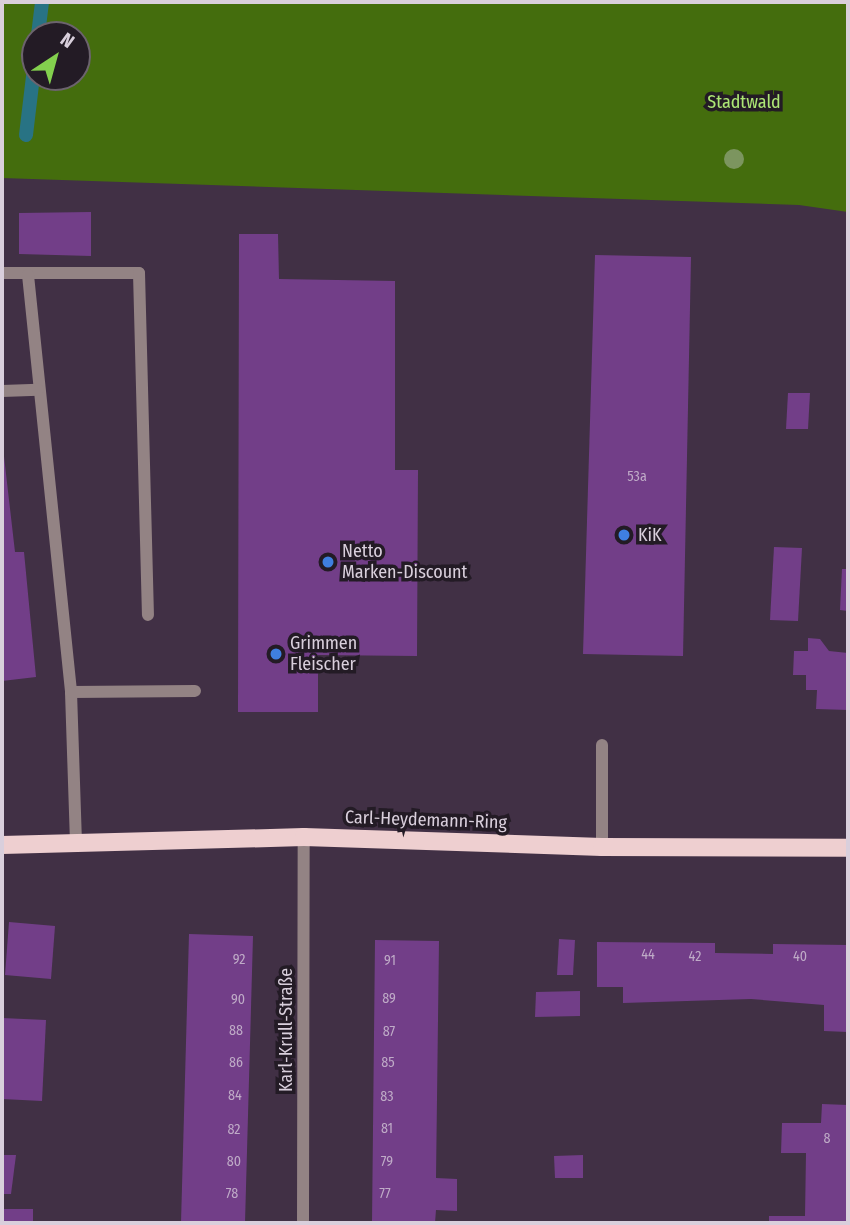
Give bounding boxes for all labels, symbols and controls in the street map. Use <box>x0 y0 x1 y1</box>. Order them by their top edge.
north arrow <box>21 21 91 91</box>
text: N <box>56 28 79 53</box>
park label: Stadtwald <box>707 91 781 113</box>
house number: 53a <box>627 469 647 485</box>
place label: KiK <box>638 524 662 546</box>
marker: KiK <box>616 527 632 543</box>
place label: Netto Marken-Discount <box>342 541 467 584</box>
marker: Netto Marken-Discount <box>320 554 336 570</box>
place label: Grimmen Fleischer <box>290 633 357 676</box>
marker: Grimmen Fleischer <box>268 646 284 662</box>
street label: Carl-Heydemann-Ring <box>345 806 507 834</box>
house number: 44 <box>641 947 655 963</box>
house number: 42 <box>689 949 701 965</box>
house number: 40 <box>793 949 807 965</box>
house number: 92 <box>233 952 245 968</box>
house number: 91 <box>384 953 396 969</box>
street label: Karl-Krull-Straße <box>275 968 297 1092</box>
house number: 89 <box>382 991 396 1007</box>
house number: 90 <box>231 992 245 1008</box>
house number: 88 <box>229 1023 243 1039</box>
house number: 87 <box>383 1024 395 1040</box>
house number: 86 <box>229 1055 243 1071</box>
house number: 85 <box>381 1055 395 1071</box>
house number: 84 <box>228 1088 242 1104</box>
house number: 83 <box>380 1089 394 1105</box>
house number: 81 <box>381 1121 393 1137</box>
house number: 82 <box>227 1122 241 1138</box>
house number: 8 <box>824 1131 830 1147</box>
house number: 80 <box>227 1154 241 1170</box>
house number: 79 <box>381 1154 393 1170</box>
house number: 78 <box>226 1186 238 1202</box>
house number: 77 <box>379 1186 391 1202</box>

